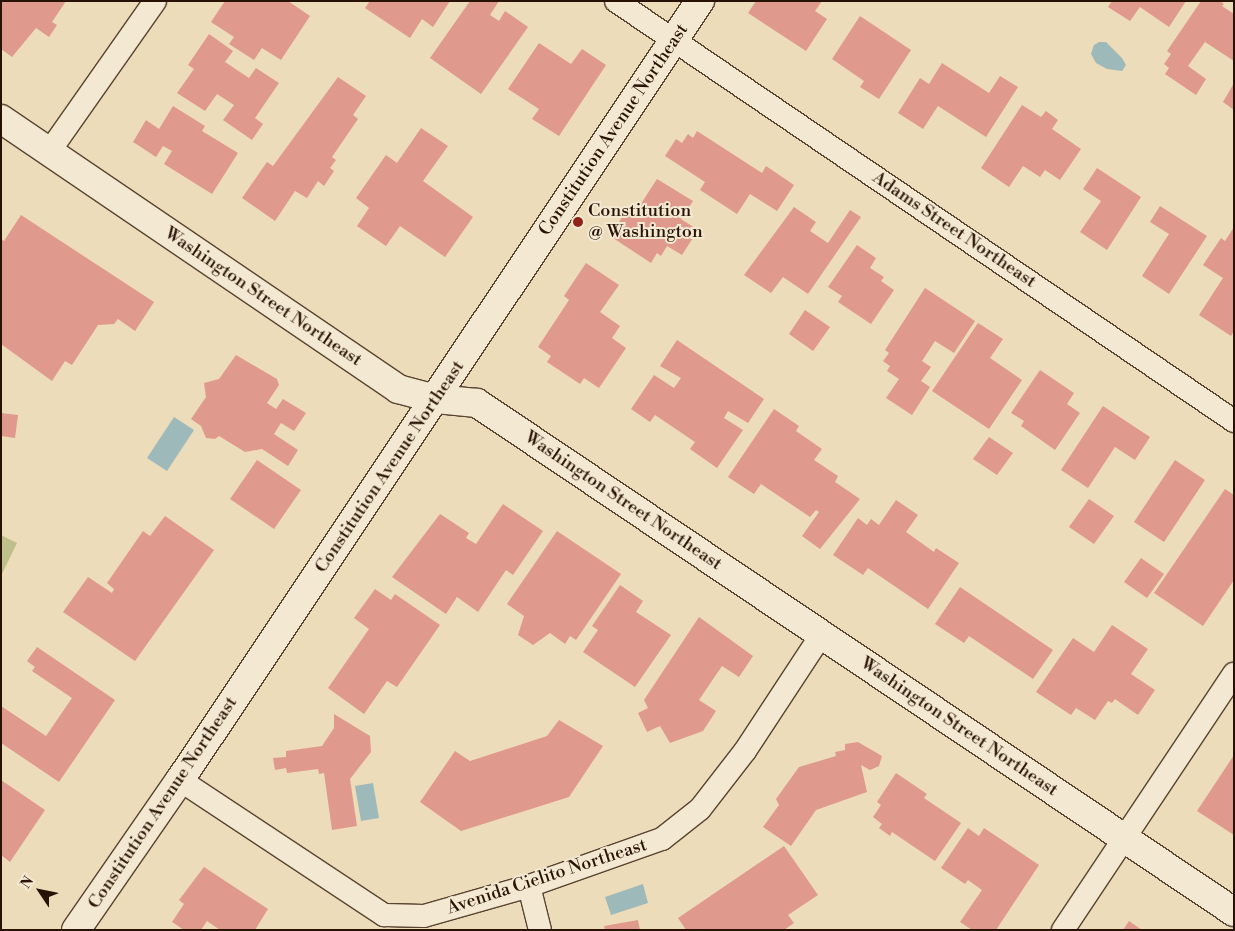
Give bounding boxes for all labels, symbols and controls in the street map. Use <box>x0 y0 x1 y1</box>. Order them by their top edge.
street label: Constitution Avenue Northeast <box>535 20 693 240</box>
street label: Adams Street Northeast <box>868 167 1040 293</box>
place label: Constitution @ Washington <box>588 201 703 243</box>
marker: Constitution @ Washington <box>572 216 584 228</box>
street label: Washington Street Northeast <box>160 223 366 371</box>
street label: Constitution Avenue Northeast <box>311 357 469 577</box>
street label: Washington Street Northeast <box>520 427 726 575</box>
street label: Washington Street Northeast <box>856 653 1062 801</box>
street label: Constitution Avenue Northeast <box>84 693 242 913</box>
street label: Avenida Cielito Northeast <box>444 834 650 920</box>
north arrow <box>15 866 65 916</box>
text: N <box>17 873 38 892</box>

